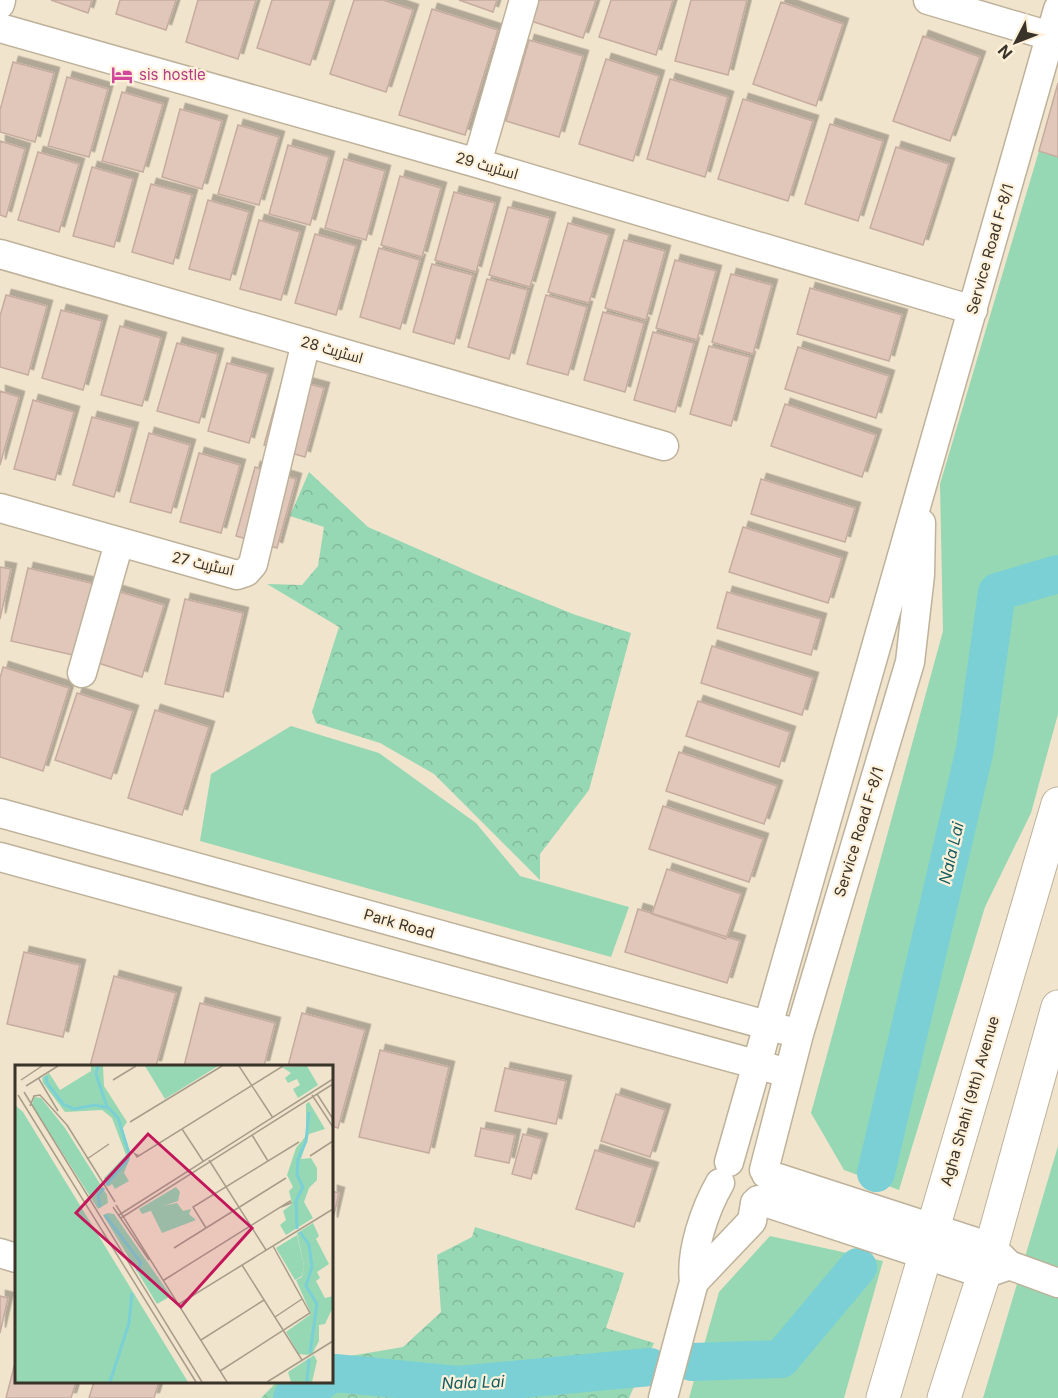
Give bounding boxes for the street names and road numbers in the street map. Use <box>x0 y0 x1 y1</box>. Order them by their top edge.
street label: اسٹریٹ 29 <box>454 148 521 184</box>
street label: Service Road F-8/1 <box>962 181 1017 316</box>
street label: اسٹریٹ 28 <box>299 332 366 368</box>
street label: اسٹریٹ 27 <box>170 547 236 580</box>
street label: Service Road F-8/1 <box>830 765 887 899</box>
street label: Park Road <box>362 904 437 943</box>
street label: Agha Shahi (9th) Avenue <box>936 1014 1003 1188</box>

